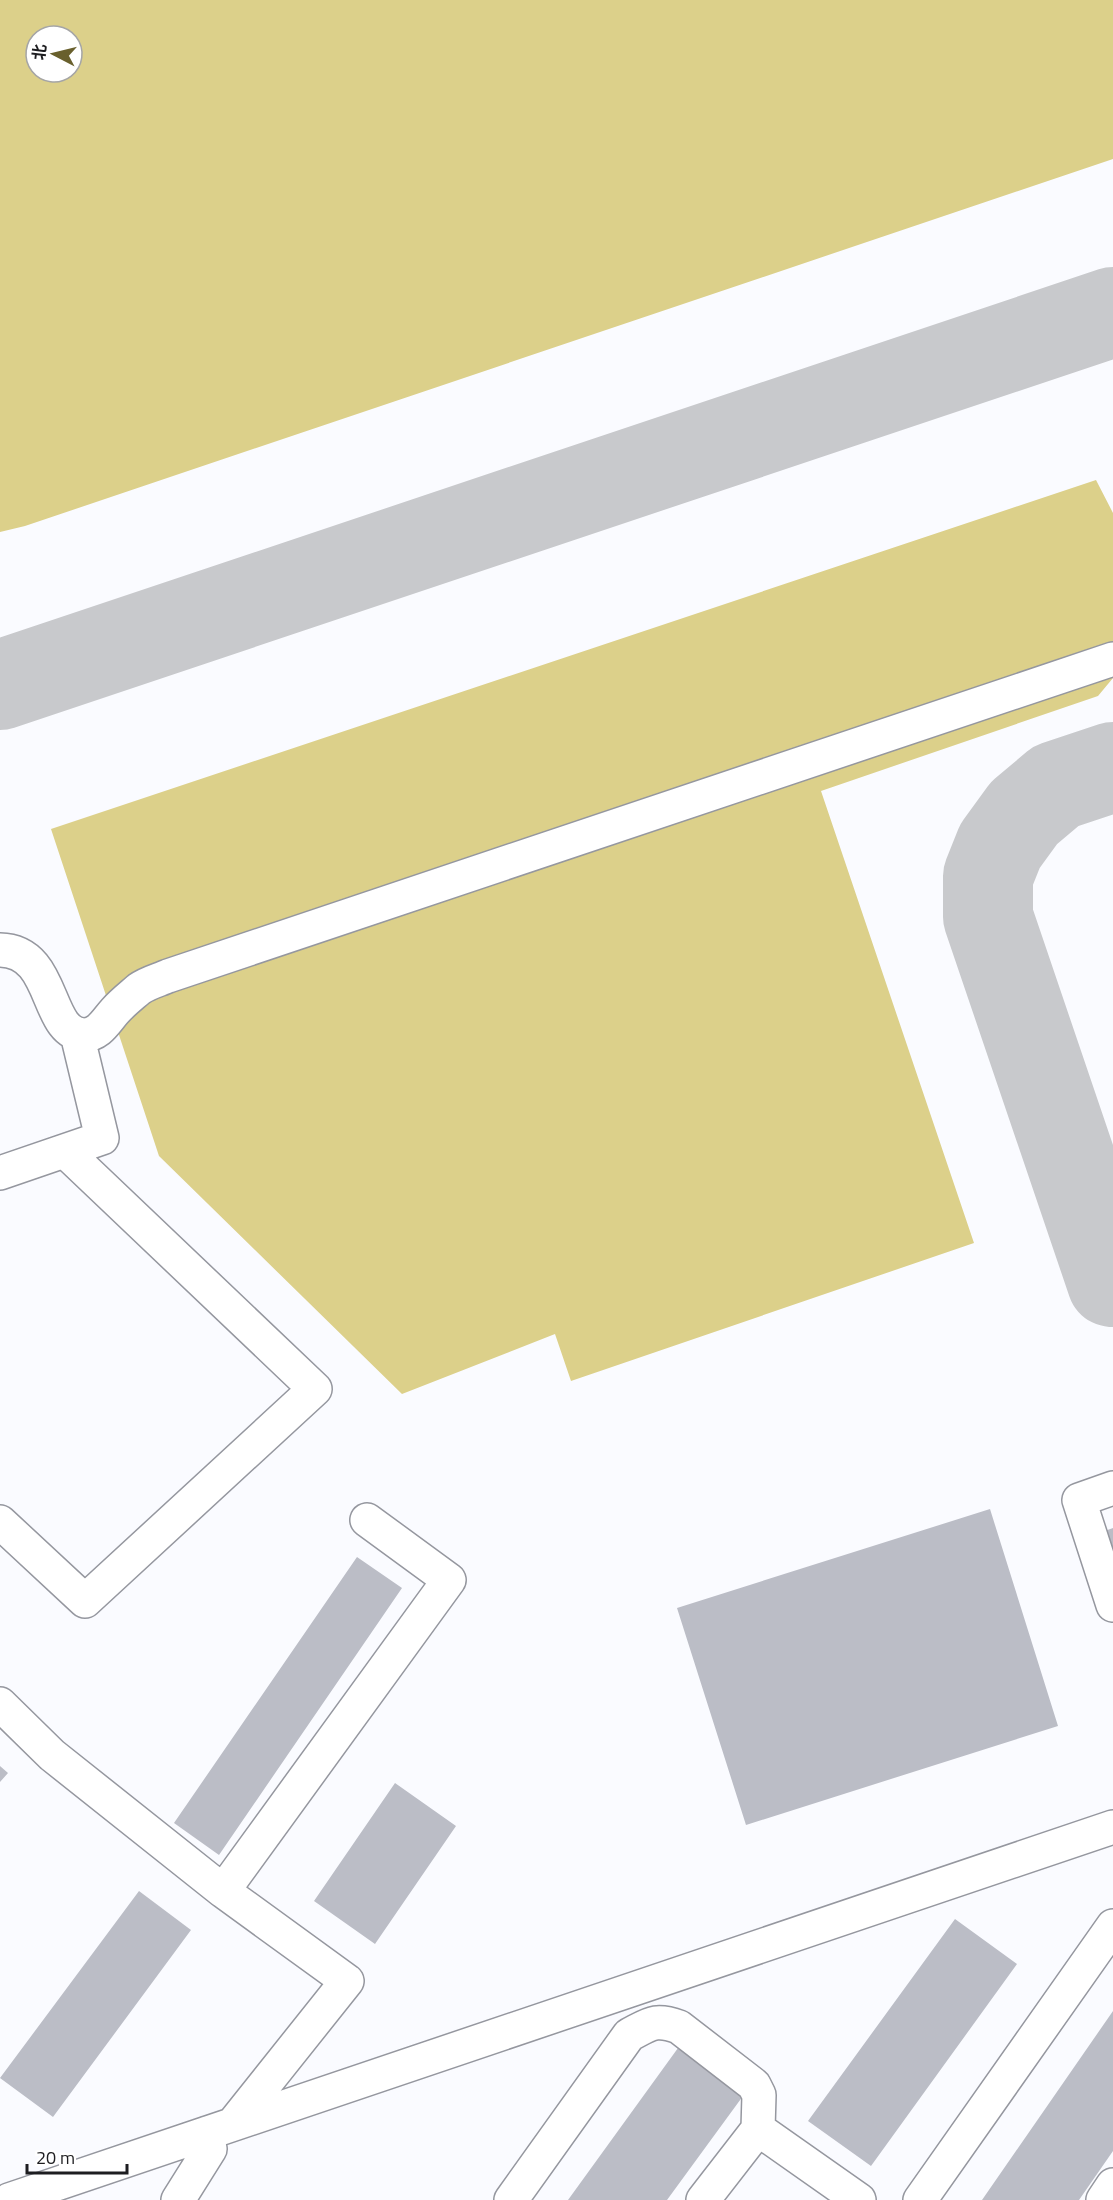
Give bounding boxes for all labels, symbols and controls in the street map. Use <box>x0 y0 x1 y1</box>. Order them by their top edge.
north arrow <box>24 24 84 84</box>
text: 北 <box>26 43 52 62</box>
scale bar <box>27 2137 128 2175</box>
text: 20 m <box>36 2144 75 2171</box>

